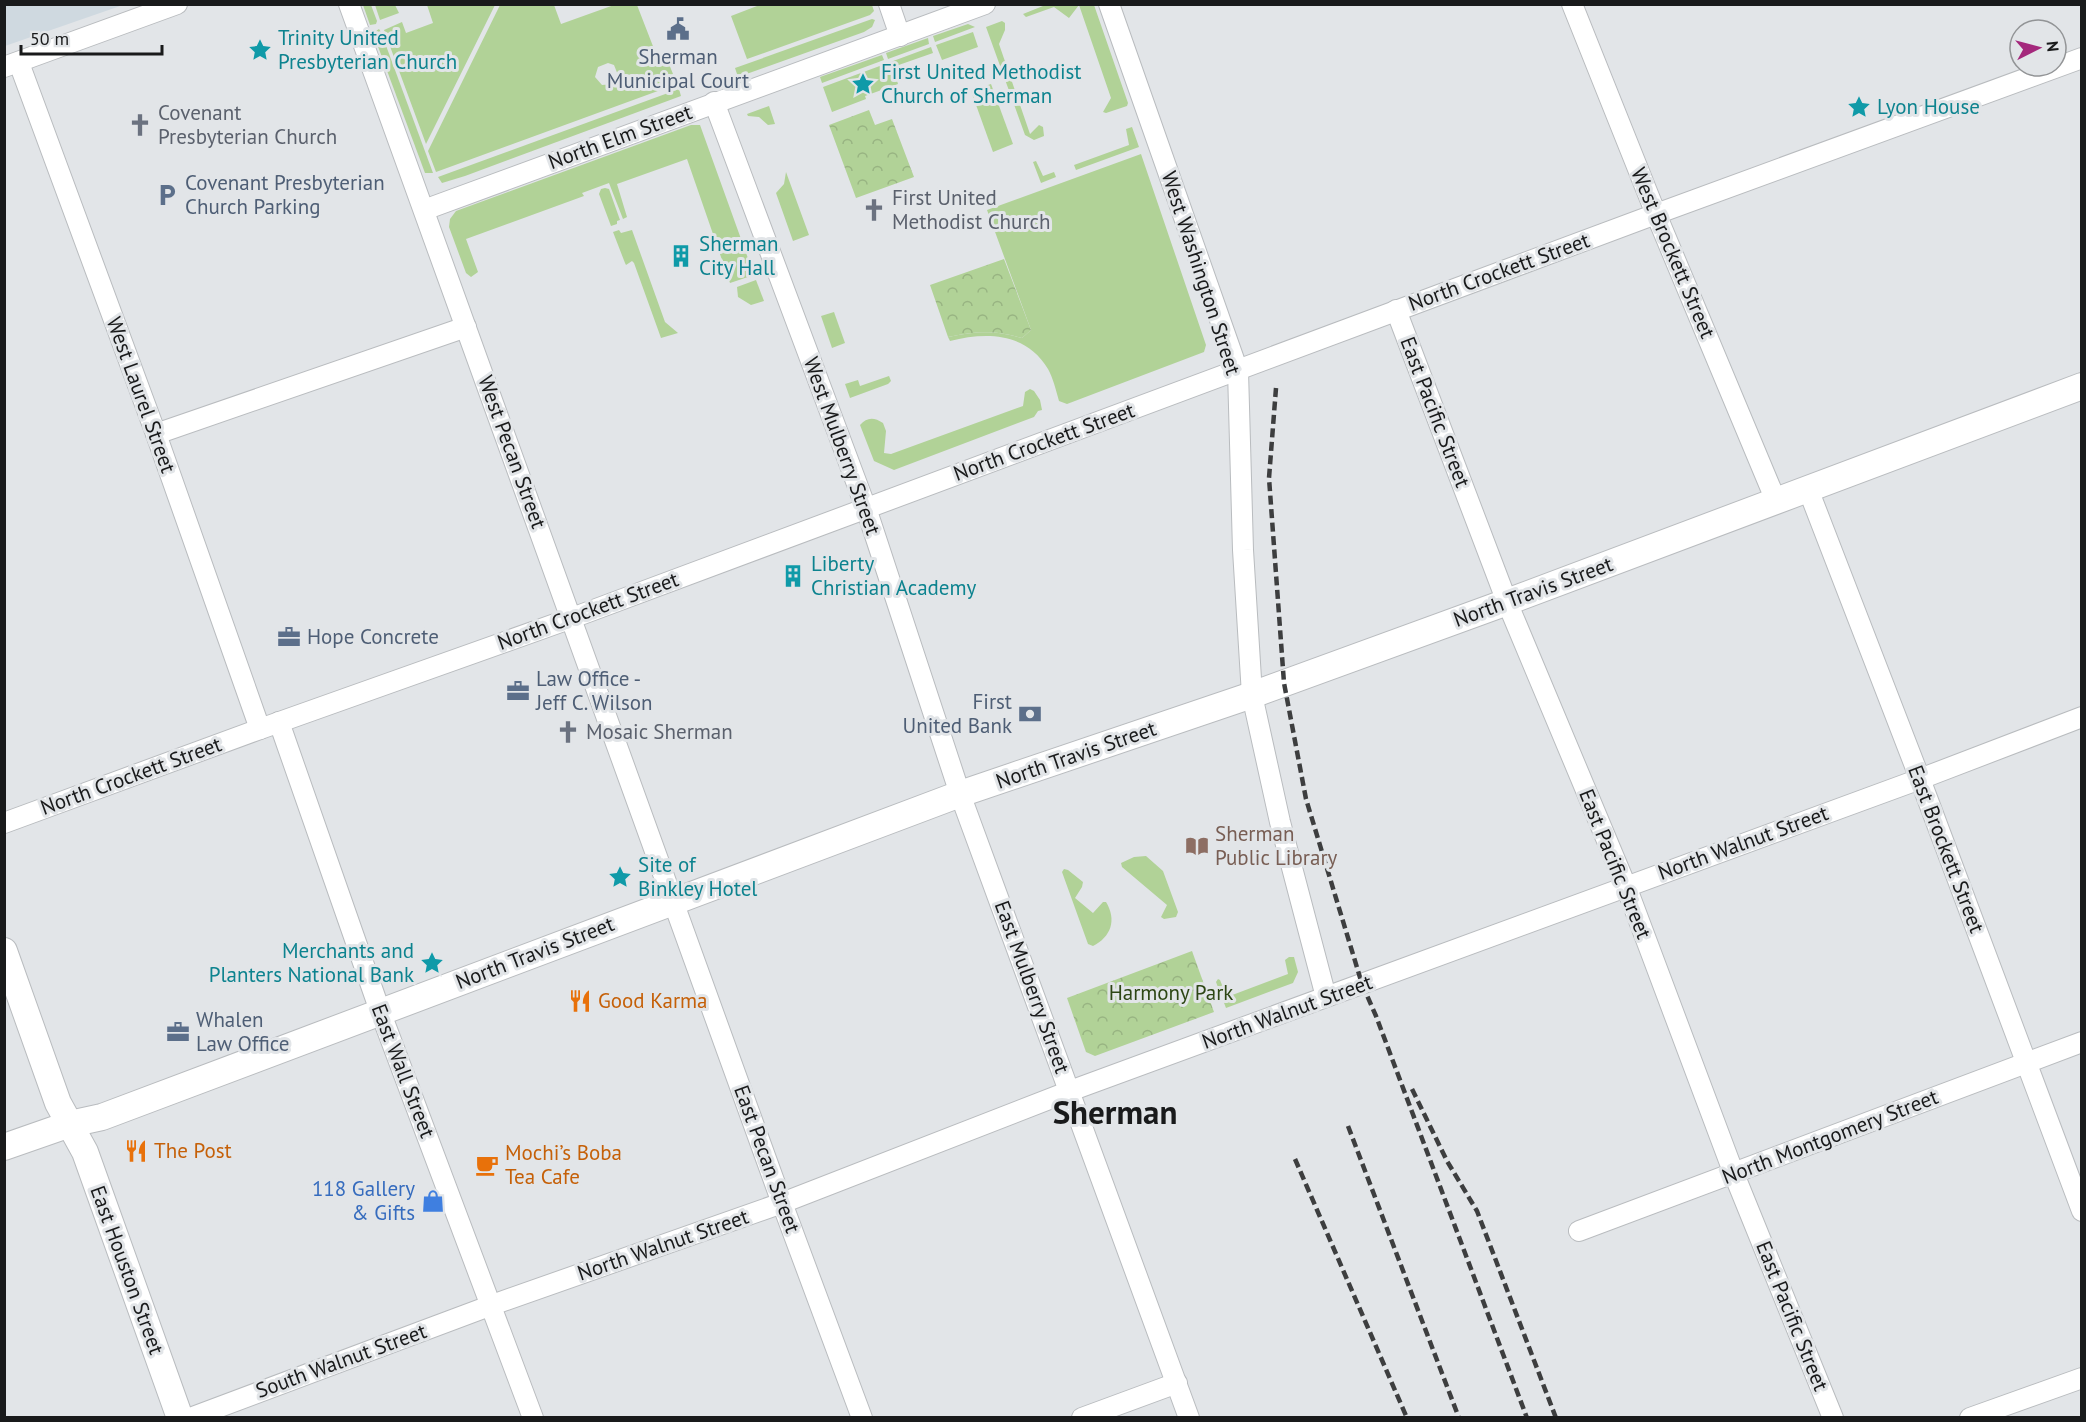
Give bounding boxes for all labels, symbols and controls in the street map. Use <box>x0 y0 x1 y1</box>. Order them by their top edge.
public building icon: Sherman Municipal Court <box>665 16 691 42</box>
scale bar <box>21 18 162 56</box>
north arrow <box>2008 18 2068 78</box>
place label: Trinity United Presbyterian Church <box>278 24 457 75</box>
text: 50 m <box>30 27 69 50</box>
place icon: Trinity United Presbyterian Church <box>247 37 273 63</box>
text: N <box>2042 40 2063 53</box>
place label: Sherman Municipal Court <box>607 43 749 94</box>
place label: First United Methodist Church of Sherman <box>881 58 1082 109</box>
place icon: First United Methodist Church of Sherman <box>850 71 876 97</box>
place label: Lyon House <box>1877 93 1980 120</box>
place icon: Lyon House <box>1846 94 1872 120</box>
street label: North Elm Street <box>544 98 695 175</box>
place label: Covenant Presbyterian Church <box>158 99 337 150</box>
church icon: Covenant Presbyterian Church <box>127 112 153 138</box>
street label: West Brockett Street <box>1625 163 1722 342</box>
street label: West Washington Street <box>1156 167 1247 378</box>
place label: Covenant Presbyterian Church Parking <box>185 169 385 220</box>
parking icon: Covenant Presbyterian Church Parking <box>154 182 180 208</box>
place label: First United Methodist Church <box>892 184 1051 235</box>
church icon: First United Methodist Church <box>861 197 887 223</box>
street label: North Crockett Street <box>1405 226 1593 317</box>
place label: Sherman City Hall <box>699 230 778 281</box>
building icon: Sherman City Hall <box>668 243 694 269</box>
street label: West Laurel Street <box>101 313 182 477</box>
street label: East Pacific Street <box>1394 333 1477 491</box>
street label: West Mulberry Street <box>798 353 887 538</box>
street label: West Pecan Street <box>472 372 553 532</box>
street label: North Crockett Street <box>950 396 1138 487</box>
place label: Liberty Christian Academy <box>811 550 977 601</box>
street label: North Travis Street <box>1449 550 1616 633</box>
building icon: Liberty Christian Academy <box>780 563 806 589</box>
street label: North Crockett Street <box>494 565 682 656</box>
place label: Hope Concrete <box>307 623 439 650</box>
office icon: Hope Concrete <box>276 624 302 650</box>
place label: Law Office - Jeff C. Wilson <box>535 665 653 716</box>
office icon: Law Office - Jeff C. Wilson <box>505 678 531 704</box>
place label: First United Bank <box>903 688 1012 739</box>
bank icon: First United Bank <box>1017 701 1043 727</box>
street label: North Travis Street <box>992 714 1159 795</box>
place label: Mosaic Sherman <box>586 718 733 745</box>
church icon: Mosaic Sherman <box>555 719 581 745</box>
street label: North Crockett Street <box>37 730 225 821</box>
street label: East Brockett Street <box>1902 761 1991 936</box>
street label: East Pacific Street <box>1573 785 1658 943</box>
street label: North Walnut Street <box>1654 799 1832 886</box>
place label: Sherman Public Library <box>1215 820 1338 871</box>
library icon: Sherman Public Library <box>1184 833 1210 859</box>
place label: Site of Binkley Hotel <box>638 851 757 902</box>
place icon: Site of Binkley Hotel <box>607 864 633 890</box>
street label: East Mulberry Street <box>989 897 1076 1077</box>
street label: North Travis Street <box>452 910 618 995</box>
place label: Merchants and Planters National Bank <box>209 937 414 988</box>
place icon: Merchants and Planters National Bank <box>419 950 445 976</box>
street label: North Walnut Street <box>1198 968 1376 1055</box>
park label: Harmony Park <box>1109 979 1233 1006</box>
place label: Good Karma <box>598 987 708 1014</box>
restaurant icon: Good Karma <box>567 988 593 1014</box>
street label: East Wall Street <box>366 1000 441 1142</box>
place label: Whalen Law Office <box>196 1006 289 1057</box>
office icon: Whalen Law Office <box>165 1019 191 1045</box>
street label: East Pecan Street <box>728 1081 807 1236</box>
street label: North Montgomery Street <box>1718 1083 1942 1190</box>
district label: Sherman <box>1053 1090 1177 1133</box>
place label: The Post <box>154 1137 232 1164</box>
restaurant icon: The Post <box>123 1138 149 1164</box>
place label: Mochi’s Boba Tea Cafe <box>505 1139 622 1190</box>
cafe icon: Mochi’s Boba Tea Cafe <box>474 1152 500 1178</box>
place label: 118 Gallery & Gifts <box>312 1175 415 1226</box>
street label: East Houston Street <box>84 1182 171 1358</box>
shop icon: 118 Gallery & Gifts <box>420 1188 446 1214</box>
street label: North Walnut Street <box>574 1203 752 1286</box>
street label: East Pacific Street <box>1750 1237 1835 1395</box>
street label: South Walnut Street <box>252 1317 430 1404</box>

